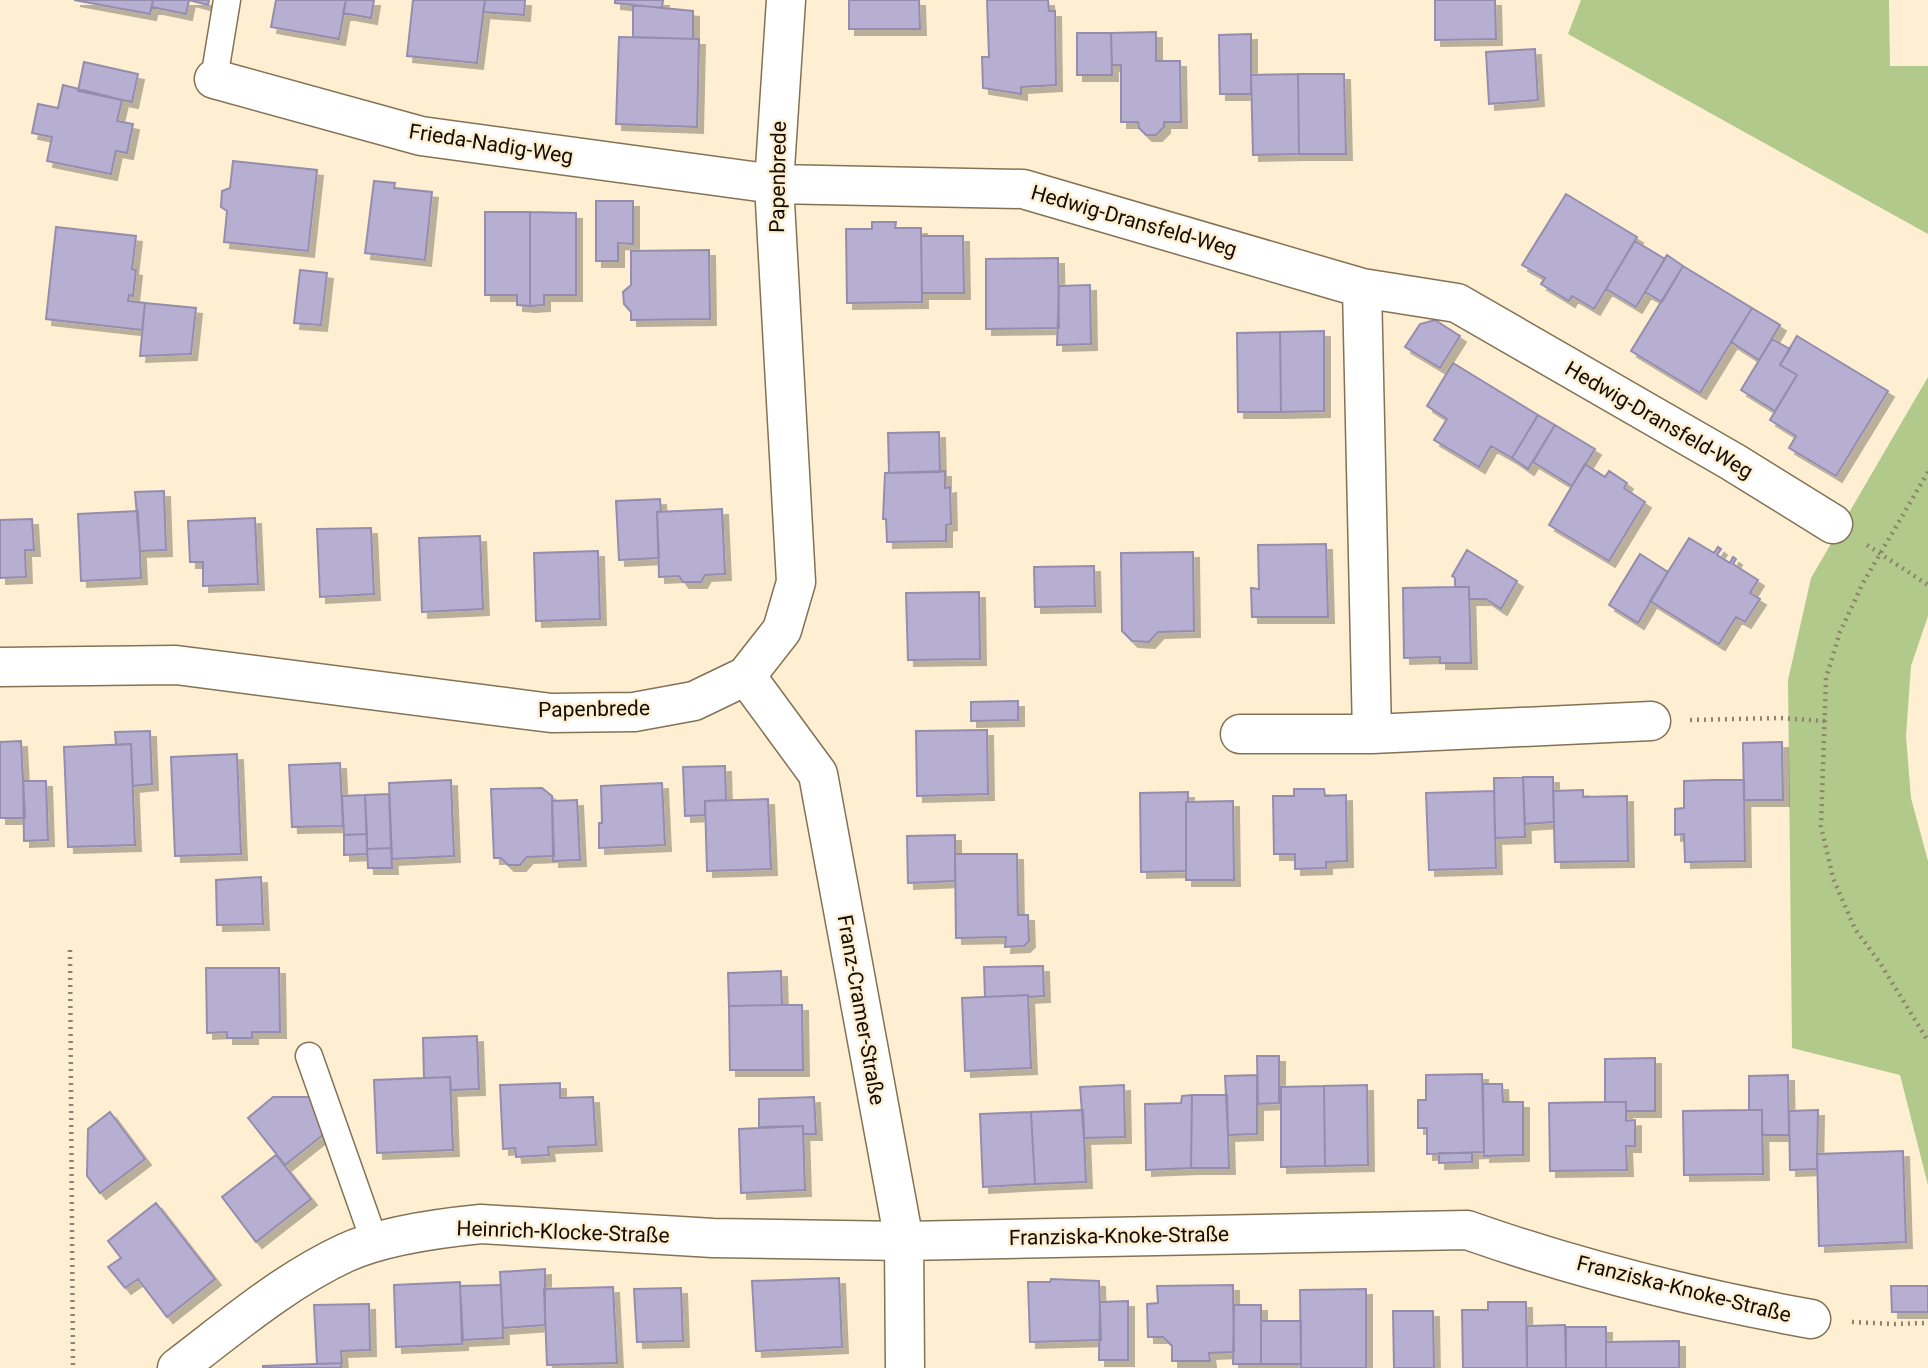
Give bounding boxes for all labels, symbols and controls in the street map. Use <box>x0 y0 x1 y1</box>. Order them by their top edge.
street label: Frieda-Nadig-Weg <box>407 119 575 169</box>
street label: Papenbrede <box>765 121 791 233</box>
street label: Hedwig-Dransfeld-Weg <box>1028 180 1240 262</box>
street label: Hedwig-Dransfeld-Weg <box>1561 356 1757 484</box>
street label: Papenbrede <box>538 696 650 722</box>
street label: Franz-Cramer-Straße <box>832 913 890 1107</box>
street label: Heinrich-Klocke-Straße <box>456 1216 670 1248</box>
street label: Franziska-Knoke-Straße <box>1009 1222 1229 1250</box>
street label: Franziska-Knoke-Straße <box>1574 1251 1794 1327</box>

